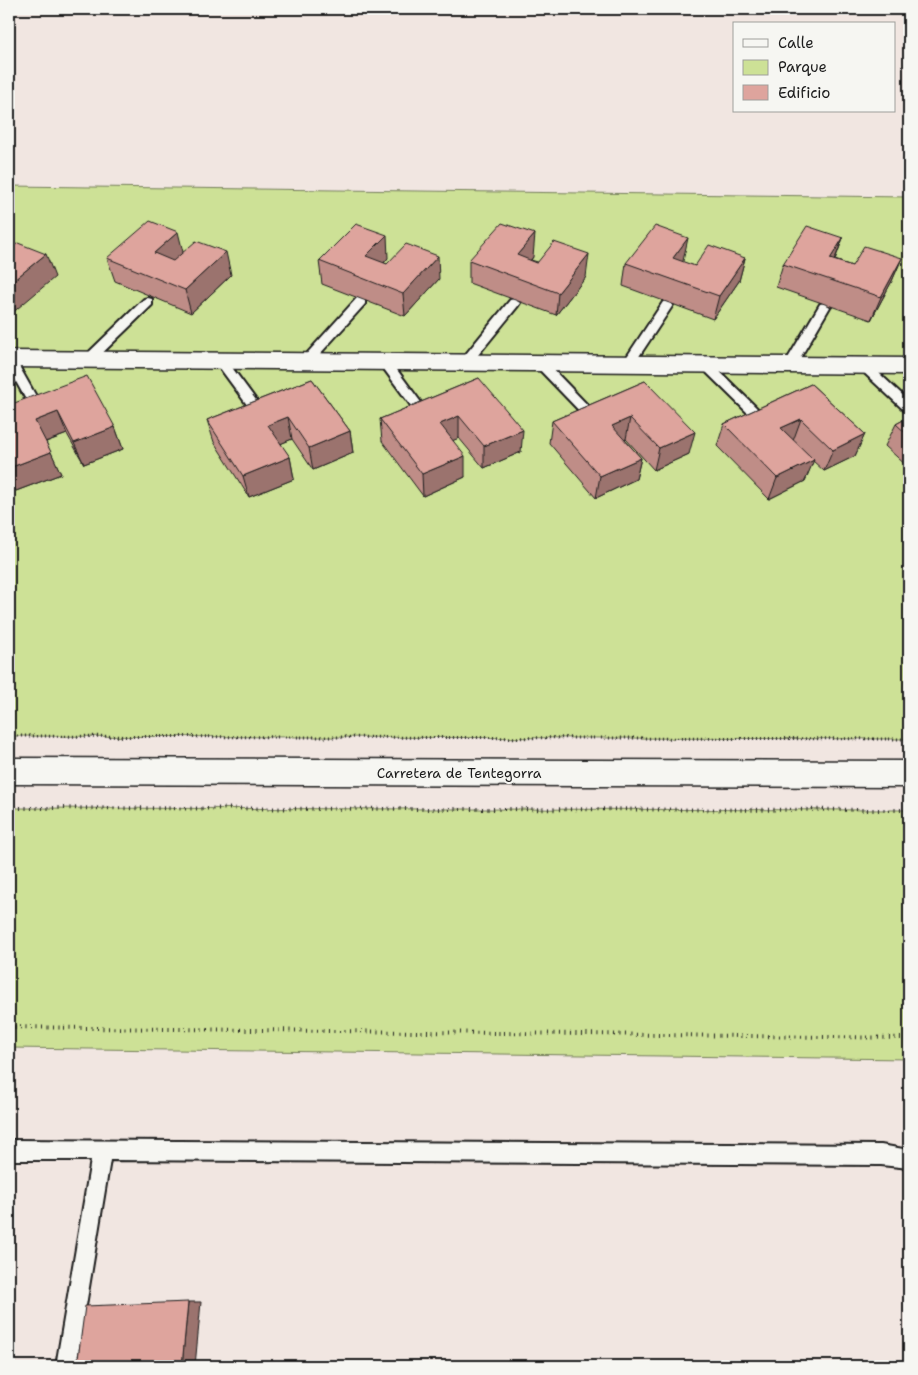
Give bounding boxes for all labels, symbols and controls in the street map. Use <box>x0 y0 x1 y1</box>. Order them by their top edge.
legend <box>733 22 896 112</box>
text: Calle <box>778 33 814 53</box>
text: Parque <box>778 57 827 77</box>
text: Edificio <box>778 83 830 103</box>
street label: Carretera de Tentegorra <box>377 764 542 782</box>

